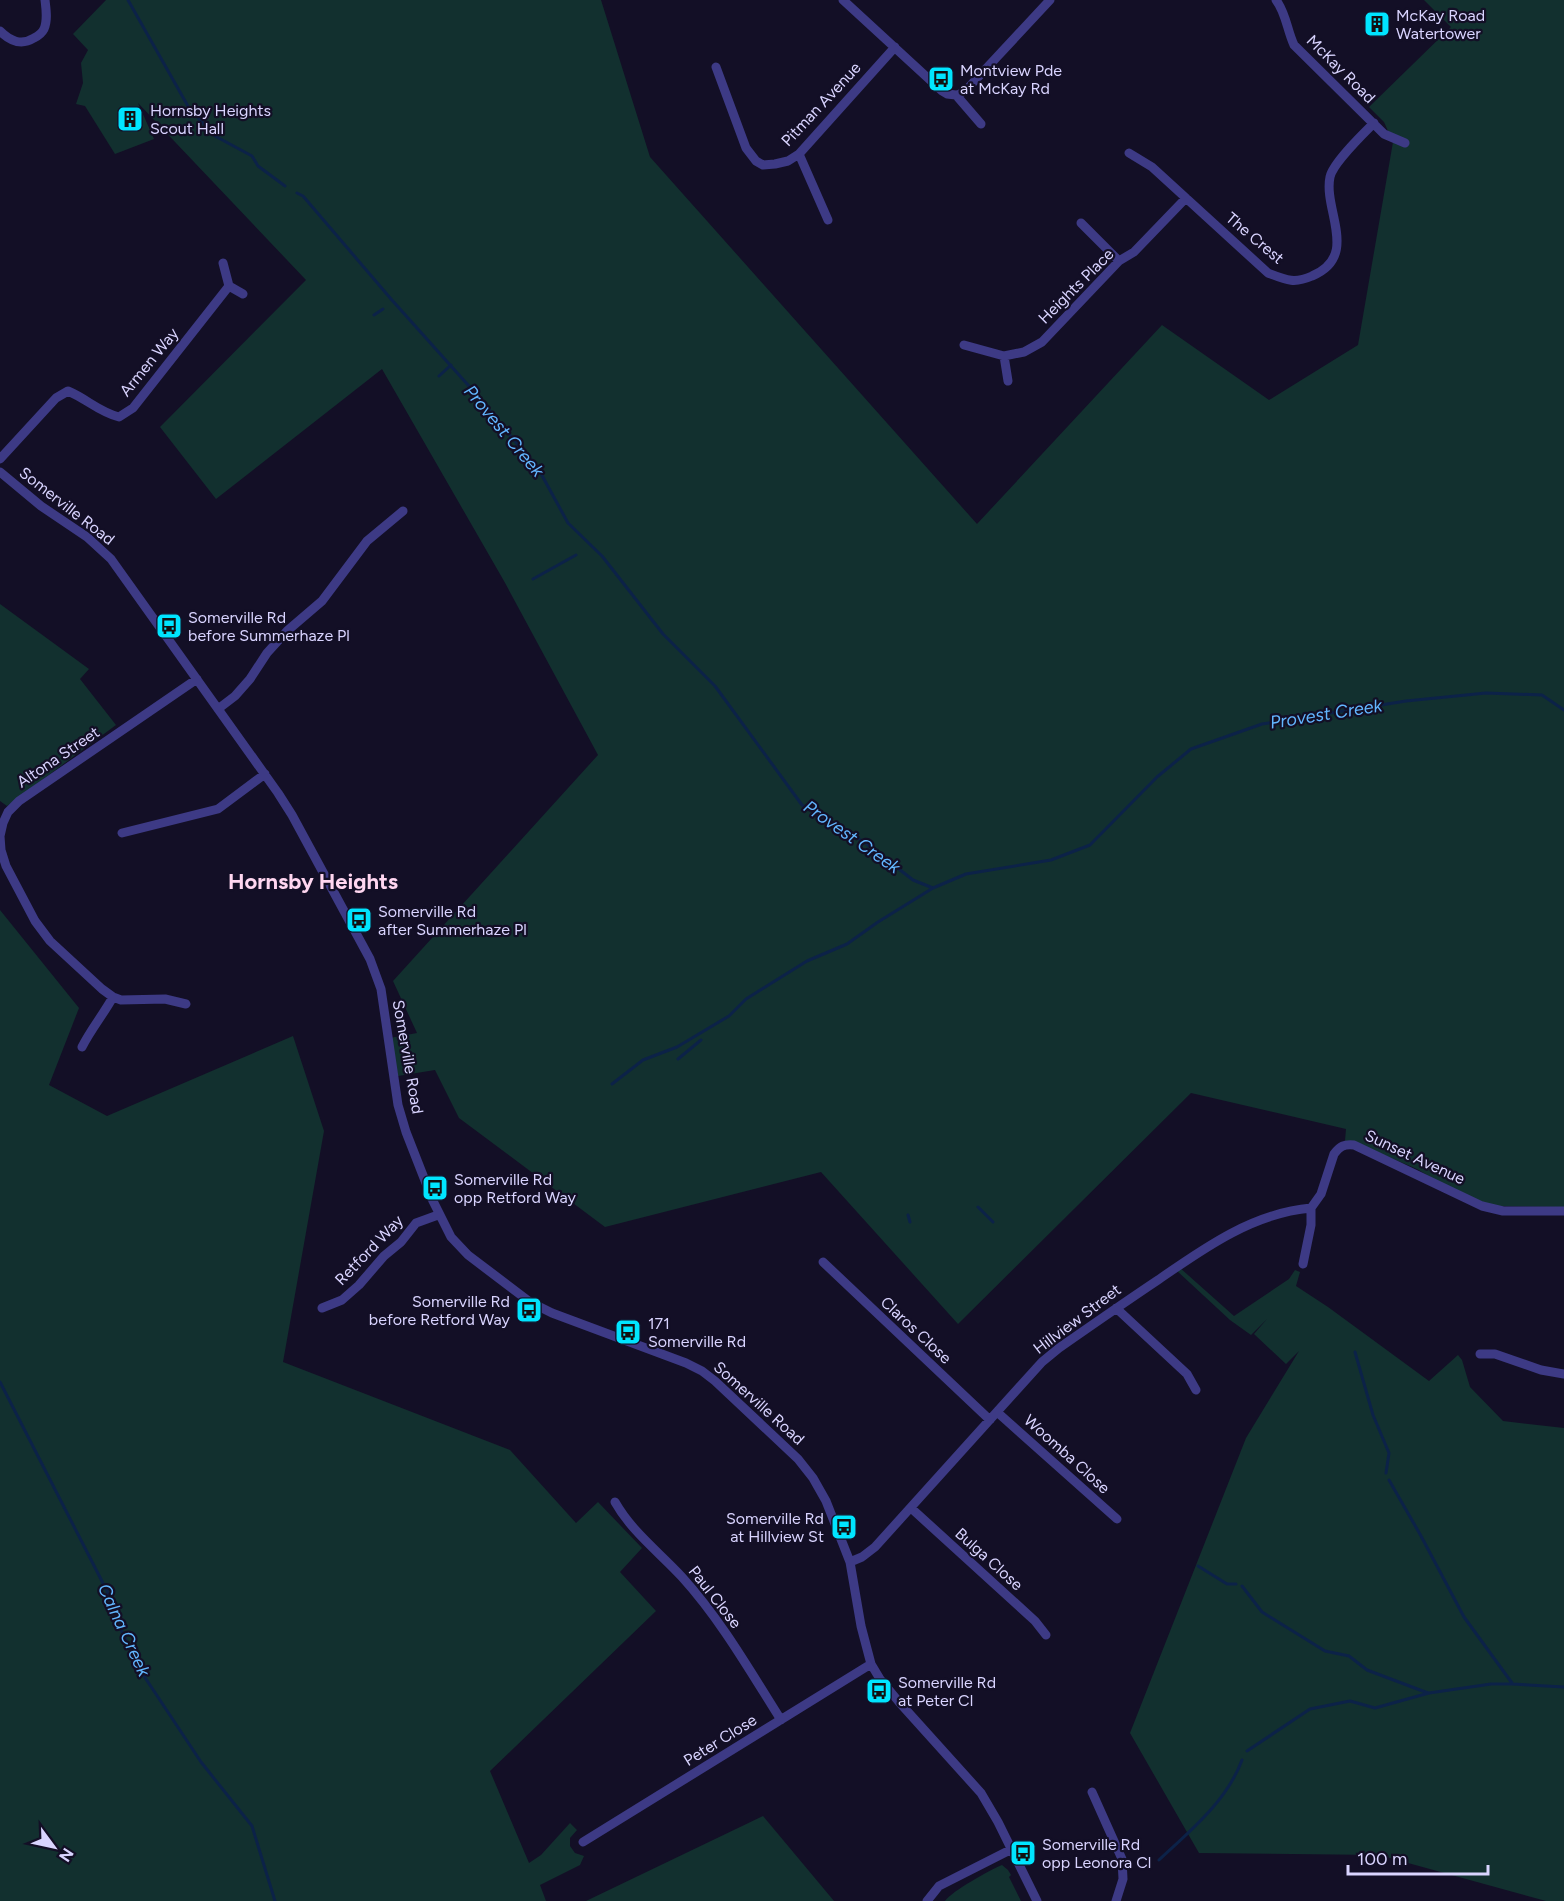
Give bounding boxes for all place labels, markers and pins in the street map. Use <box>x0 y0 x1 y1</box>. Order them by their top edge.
place label: McKay Road Watertower <box>1396 6 1485 43</box>
building icon: McKay Road Watertower <box>1362 9 1392 39</box>
place label: Montview Pde at McKay Rd <box>960 61 1062 98</box>
bus stop icon: Montview Pde at McKay Rd <box>926 64 956 94</box>
place label: Hornsby Heights Scout Hall <box>150 101 271 138</box>
building icon: Hornsby Heights Scout Hall <box>115 104 145 134</box>
place label: Somerville Rd before Summerhaze Pl <box>188 608 350 645</box>
bus stop icon: Somerville Rd before Summerhaze Pl <box>154 611 184 641</box>
place label: Somerville Rd after Summerhaze Pl <box>378 902 527 939</box>
bus stop icon: Somerville Rd after Summerhaze Pl <box>344 905 374 935</box>
place label: Somerville Rd opp Retford Way <box>454 1170 577 1207</box>
bus stop icon: Somerville Rd opp Retford Way <box>420 1173 450 1203</box>
place label: Somerville Rd before Retford Way <box>369 1292 511 1329</box>
bus stop icon: Somerville Rd before Retford Way <box>514 1295 544 1325</box>
place label: 171 Somerville Rd <box>648 1314 746 1351</box>
bus stop icon: 171 Somerville Rd <box>613 1317 643 1347</box>
place label: Somerville Rd at Hillview St <box>726 1509 824 1546</box>
bus stop icon: Somerville Rd at Hillview St <box>829 1512 859 1542</box>
place label: Somerville Rd at Peter Cl <box>898 1673 996 1710</box>
bus stop icon: Somerville Rd at Peter Cl <box>864 1676 894 1706</box>
place label: Somerville Rd opp Leonora Cl <box>1042 1835 1151 1872</box>
bus stop icon: Somerville Rd opp Leonora Cl <box>1008 1838 1038 1868</box>

